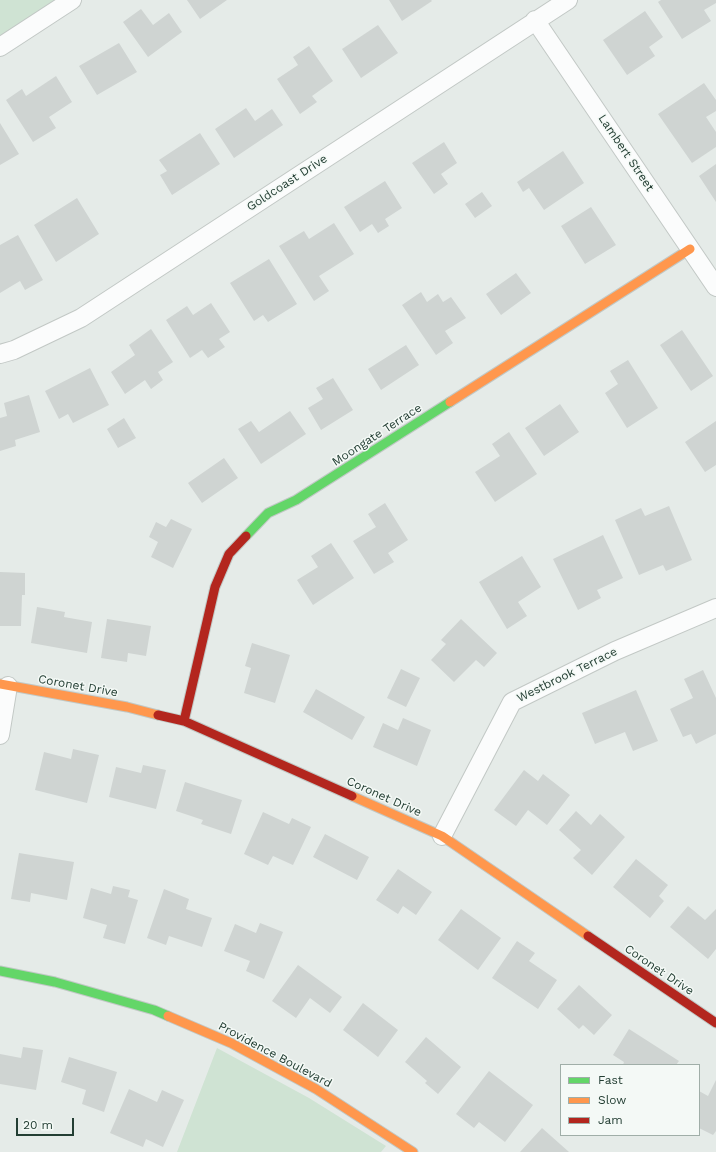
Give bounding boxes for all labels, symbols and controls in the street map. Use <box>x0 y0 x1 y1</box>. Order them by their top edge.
street label: Lambert Street <box>595 112 657 194</box>
street label: Goldcoast Drive <box>244 152 330 214</box>
street label: Moongate Terrace <box>330 401 424 469</box>
street label: Westbrook Terrace <box>514 644 620 706</box>
street label: Coronet Drive <box>37 672 119 700</box>
street label: Coronet Drive <box>344 774 424 820</box>
street label: Coronet Drive <box>622 942 696 998</box>
street label: Providence Boulevard <box>216 1019 334 1091</box>
legend <box>560 1064 700 1136</box>
text: Fast <box>598 1073 623 1087</box>
text: Slow <box>598 1093 626 1107</box>
scale bar <box>18 1110 76 1136</box>
text: Jam <box>598 1113 623 1127</box>
text: 20 m <box>23 1118 53 1132</box>

